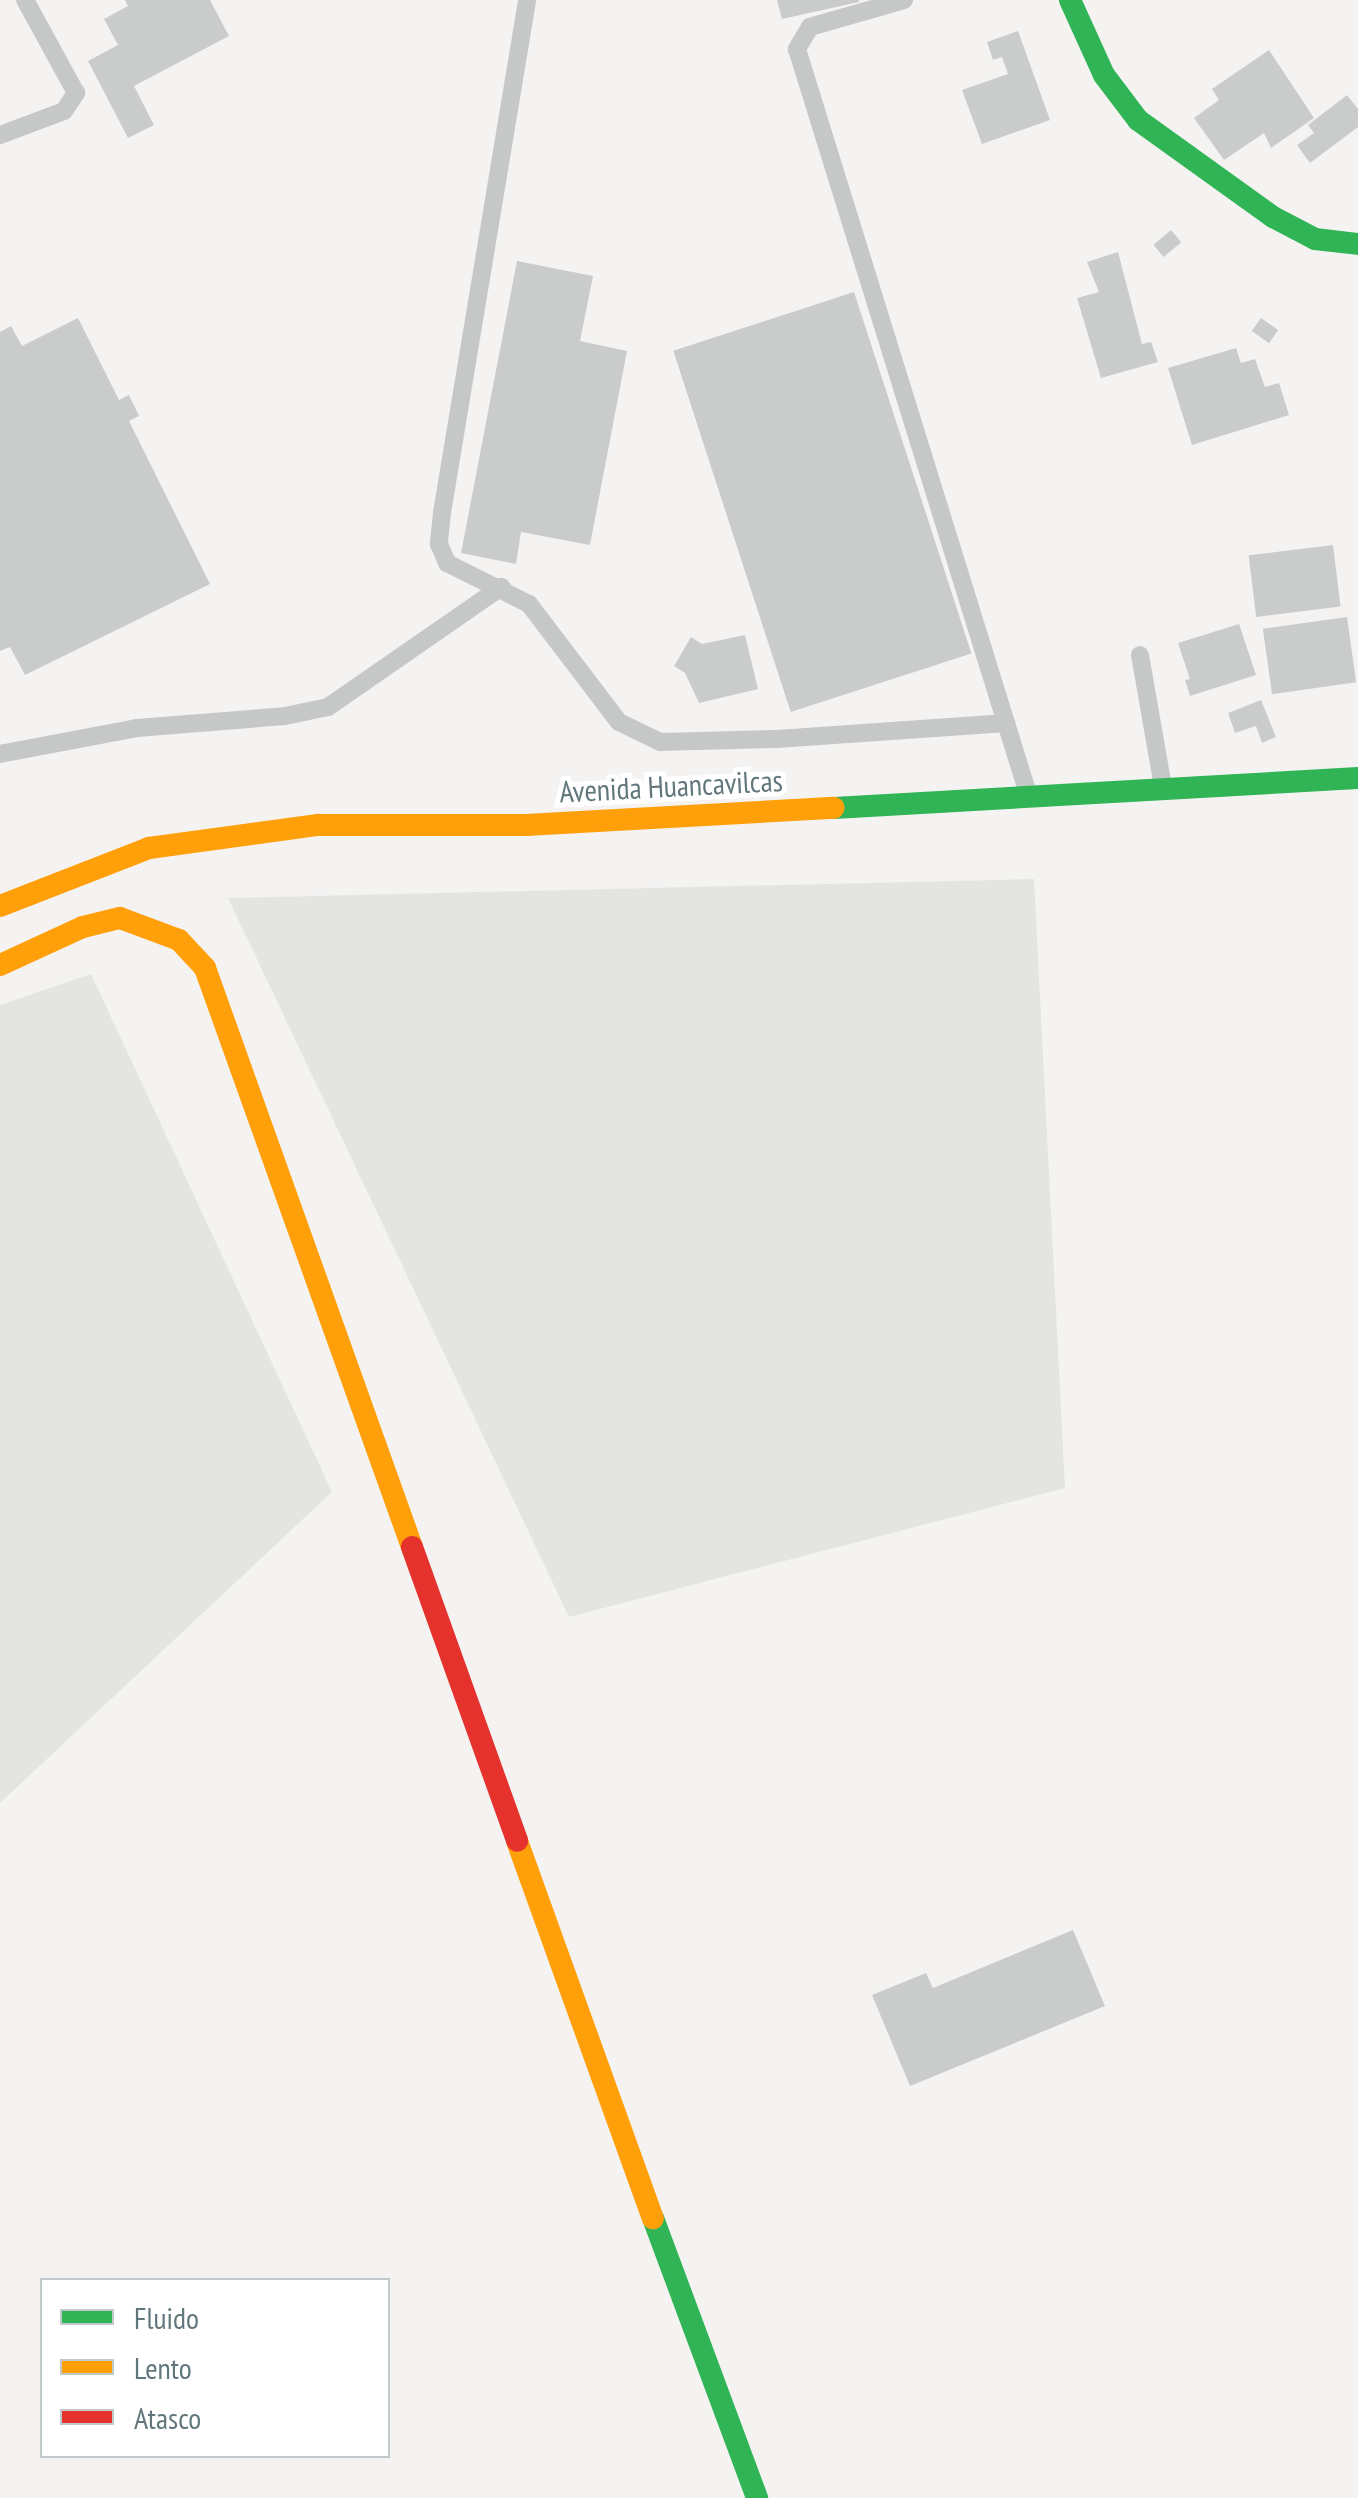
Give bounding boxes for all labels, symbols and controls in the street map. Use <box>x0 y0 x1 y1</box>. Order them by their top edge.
street label: Avenida Huancavilcas <box>559 762 783 810</box>
legend <box>40 2278 390 2458</box>
text: Fluido <box>134 2298 199 2337</box>
text: Lento <box>134 2348 192 2387</box>
text: Atasco <box>134 2398 201 2437</box>

